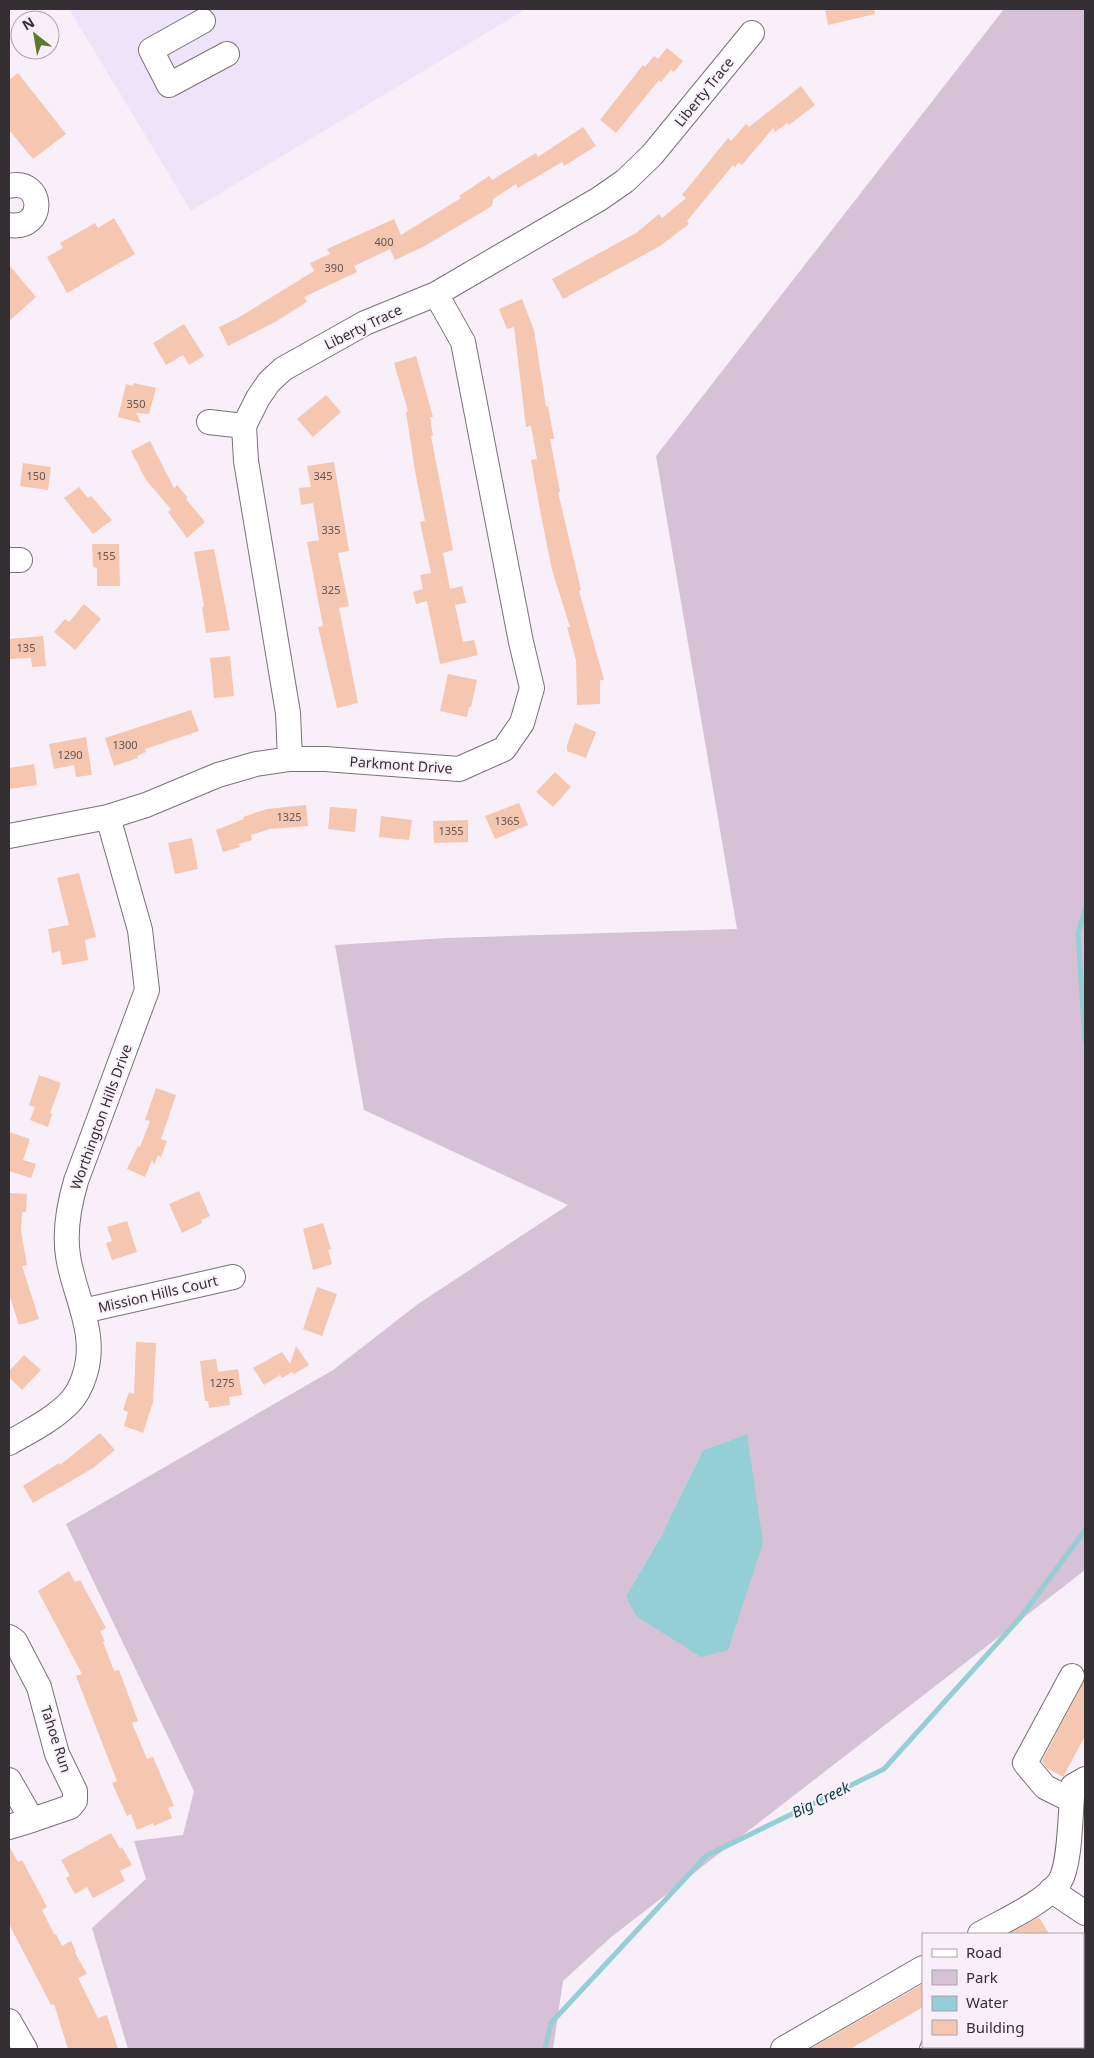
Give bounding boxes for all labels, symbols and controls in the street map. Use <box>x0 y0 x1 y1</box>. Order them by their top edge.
north arrow <box>10 10 60 60</box>
text: N <box>18 12 38 35</box>
street label: Liberty Trace <box>670 53 738 130</box>
house number: 400 <box>375 234 393 249</box>
house number: 390 <box>325 260 343 275</box>
street label: Liberty Trace <box>321 300 405 354</box>
house number: 350 <box>127 396 145 411</box>
house number: 150 <box>27 468 45 483</box>
house number: 345 <box>314 468 332 483</box>
house number: 335 <box>322 522 340 537</box>
house number: 155 <box>97 548 115 563</box>
house number: 325 <box>322 582 340 597</box>
house number: 135 <box>17 640 35 655</box>
house number: 1300 <box>112 737 138 752</box>
house number: 1290 <box>57 747 83 762</box>
street label: Parkmont Drive <box>349 751 453 778</box>
house number: 1325 <box>276 809 302 824</box>
house number: 1365 <box>494 813 520 828</box>
house number: 1355 <box>438 823 464 838</box>
street label: Worthington Hills Drive <box>65 1041 136 1192</box>
street label: Mission Hills Court <box>96 1270 220 1317</box>
house number: 1275 <box>209 1375 235 1390</box>
street label: Tahoe Run <box>37 1703 76 1775</box>
water label: Big Creek <box>788 1776 853 1822</box>
legend <box>922 1933 1084 2048</box>
text: Road <box>966 1942 1002 1962</box>
text: Park <box>966 1967 998 1987</box>
text: Water <box>966 1992 1008 2012</box>
text: Building <box>966 2017 1024 2037</box>

